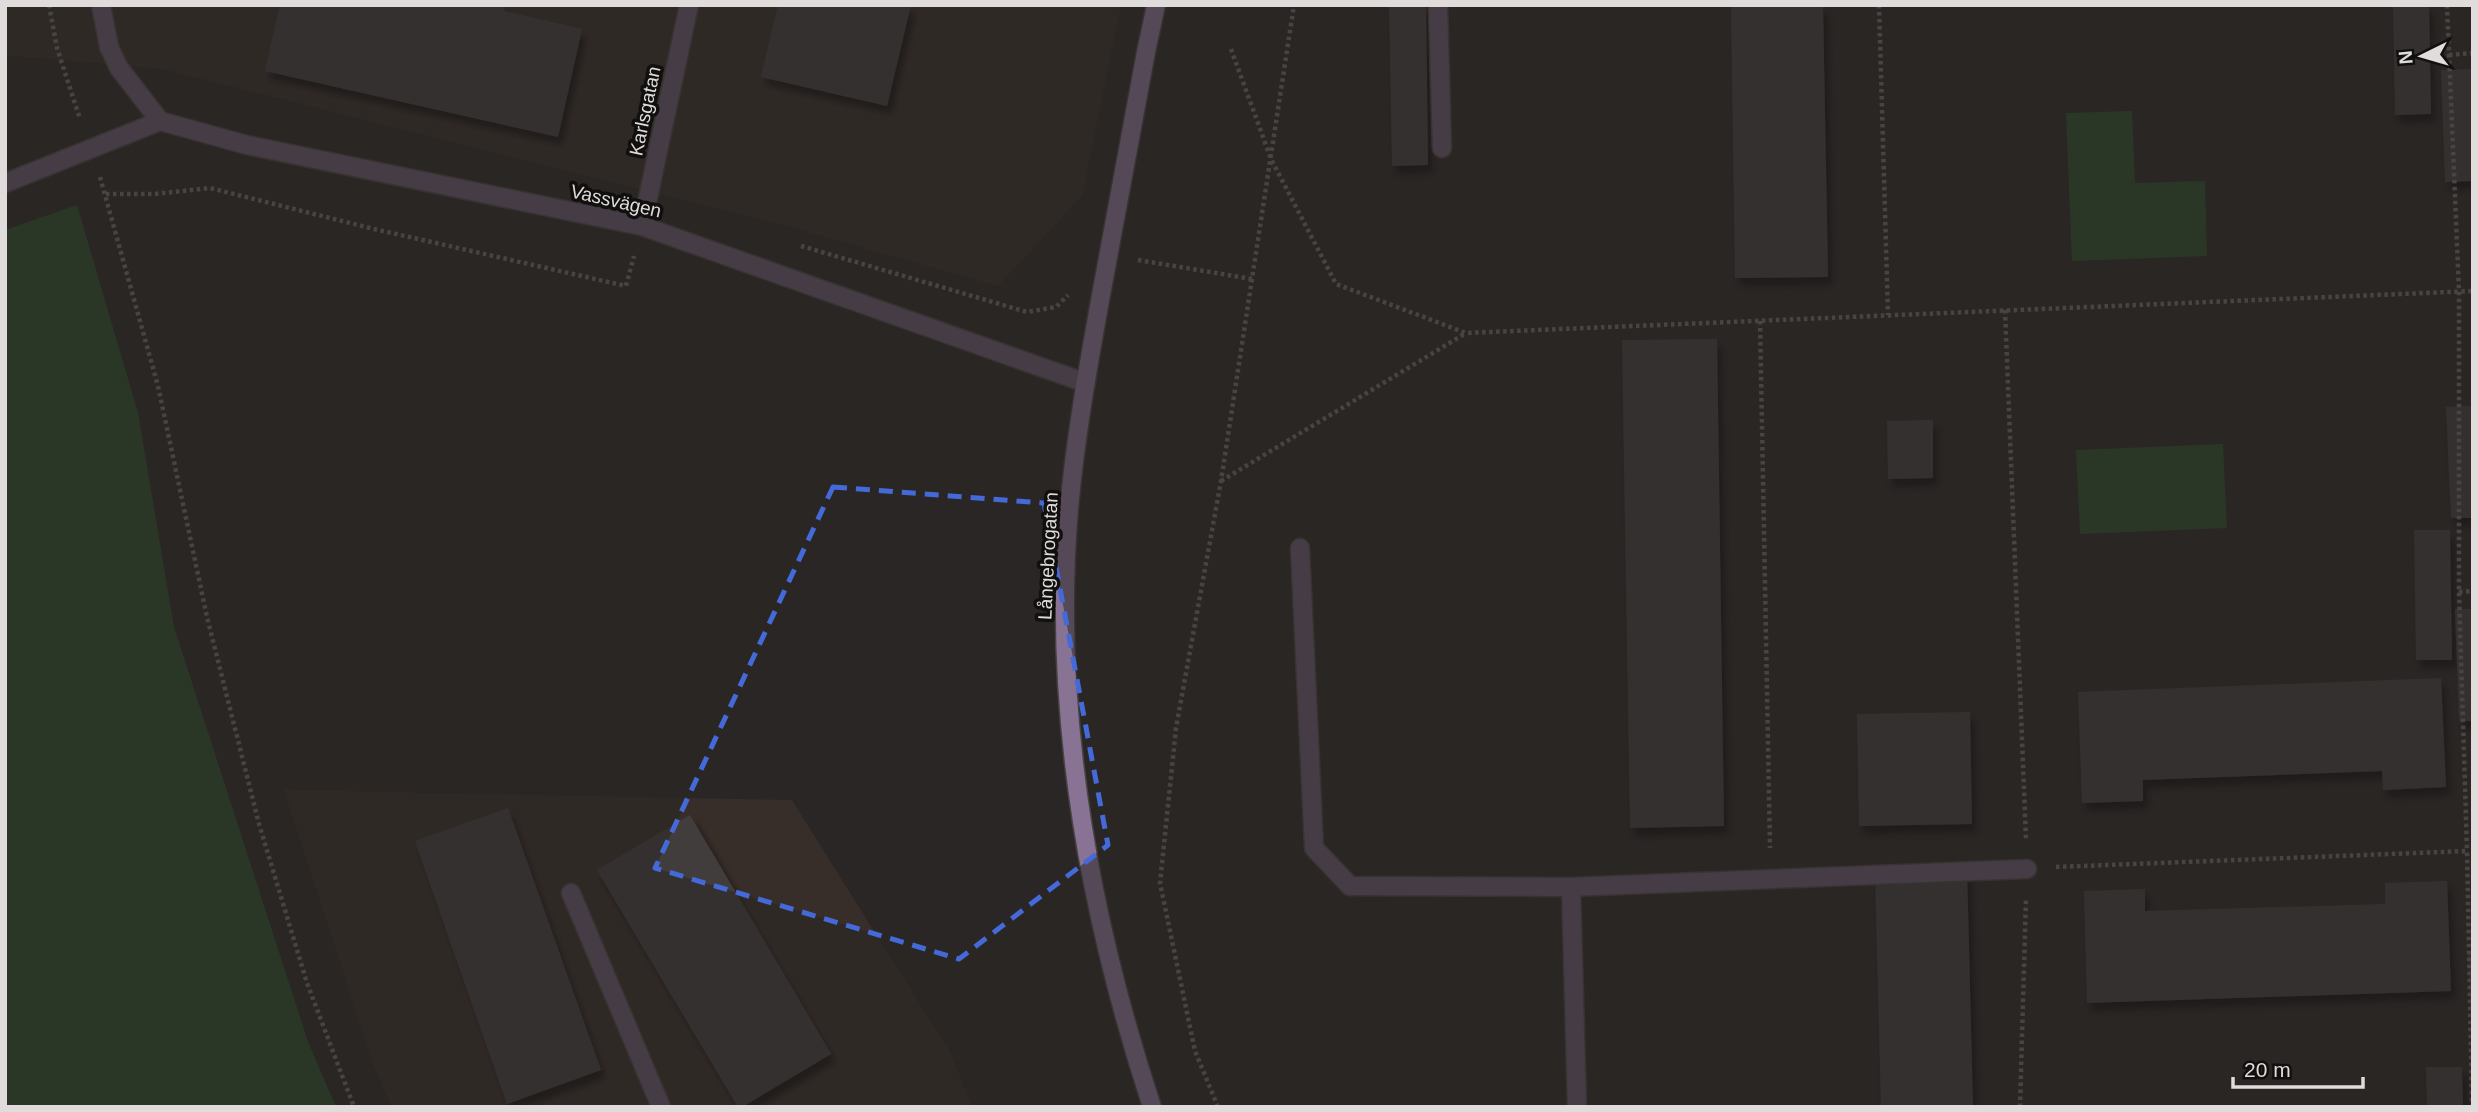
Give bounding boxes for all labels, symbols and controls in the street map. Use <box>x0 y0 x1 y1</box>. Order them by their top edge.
north arrow <box>2387 21 2457 91</box>
text: N <box>2395 50 2417 65</box>
street label: Karlsgatan <box>625 64 665 158</box>
street label: Vassvägen <box>569 180 663 222</box>
street label: Långebrogatan <box>1034 492 1062 620</box>
scale bar <box>2233 1046 2362 1090</box>
text: 20 m <box>2244 1058 2291 1081</box>

